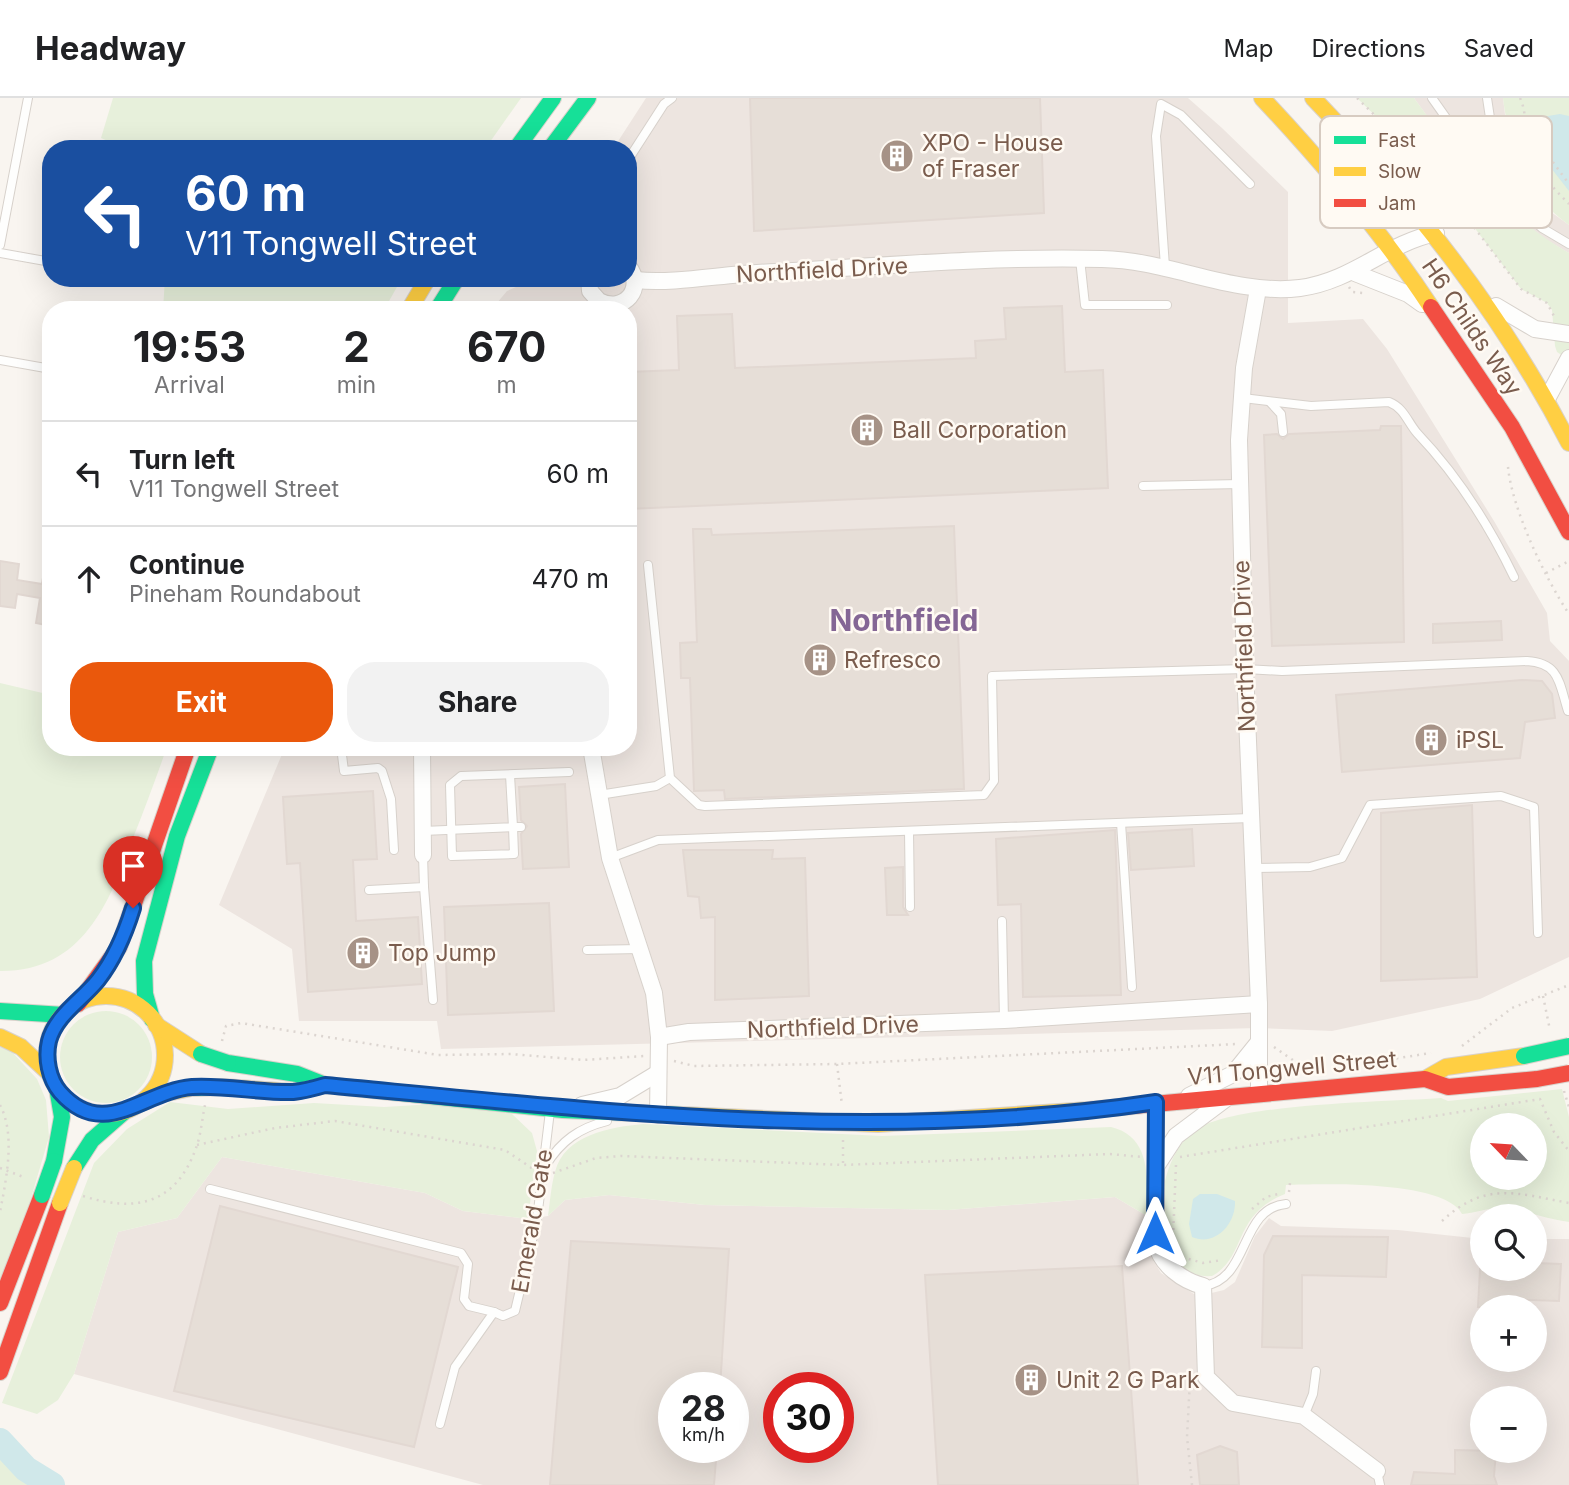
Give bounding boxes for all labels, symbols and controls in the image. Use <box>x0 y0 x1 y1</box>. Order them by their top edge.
text: Headway <box>35 28 186 68</box>
text: Map <box>1224 34 1273 63</box>
text: Directions <box>1311 34 1426 63</box>
text: Saved <box>1464 34 1534 63</box>
legend <box>1320 116 1552 228</box>
place label: XPO - House of Fraser <box>922 129 1064 183</box>
text: Fast <box>1378 129 1416 152</box>
building icon: XPO - House of Fraser <box>878 137 916 175</box>
text: Slow <box>1378 160 1421 183</box>
text: 60 m <box>185 164 306 223</box>
icon: left <box>70 168 161 259</box>
text: Jam <box>1378 192 1416 215</box>
text: V11 Tongwell Street <box>185 224 477 263</box>
street label: Northfield Drive <box>735 252 909 288</box>
street label: H6 Childs Way <box>1416 253 1528 401</box>
text: 19:53 <box>133 321 246 372</box>
text: 2 <box>343 321 370 372</box>
text: 670 <box>467 321 546 372</box>
text: Arrival <box>154 371 225 399</box>
text: min <box>337 371 376 399</box>
text: m <box>497 371 517 399</box>
building icon: Ball Corporation <box>848 411 886 449</box>
place label: Ball Corporation <box>892 416 1067 444</box>
text: Turn left <box>129 444 235 475</box>
icon: left <box>70 455 108 493</box>
text: 60 m <box>546 458 609 489</box>
text: V11 Tongwell Street <box>129 475 339 503</box>
text: Continue <box>129 549 245 580</box>
icon: ahead <box>70 560 108 598</box>
street label: Northfield Drive <box>1227 560 1261 732</box>
text: 470 m <box>531 563 609 594</box>
text: Pineham Roundabout <box>129 580 361 608</box>
district label: Northfield <box>829 602 979 638</box>
building icon: Refresco <box>801 641 839 679</box>
place label: Refresco <box>844 646 941 674</box>
button: Exit <box>70 662 333 742</box>
button: Share <box>347 662 609 742</box>
building icon: iPSL <box>1412 721 1450 759</box>
place label: iPSL <box>1456 726 1504 754</box>
pin <box>103 836 163 908</box>
icon: arrive <box>114 847 152 885</box>
building icon: Top Jump <box>344 934 382 972</box>
place label: Top Jump <box>388 939 496 967</box>
street label: Northfield Drive <box>747 1010 919 1044</box>
street label: V11 Tongwell Street <box>1186 1045 1398 1091</box>
north arrow <box>1470 1113 1547 1190</box>
map controls <box>1470 1113 1547 1463</box>
street label: Emerald Gate <box>506 1147 558 1295</box>
position arrow <box>1118 1196 1192 1270</box>
button: search <box>1470 1204 1547 1281</box>
button: + <box>1470 1295 1547 1372</box>
building icon: Unit 2 G Park <box>1012 1361 1050 1399</box>
place label: Unit 2 G Park <box>1056 1366 1200 1394</box>
speed limit sign: 30 <box>763 1372 854 1463</box>
button: − <box>1470 1386 1547 1463</box>
text: 28 <box>681 1387 726 1429</box>
text: km/h <box>682 1424 725 1445</box>

